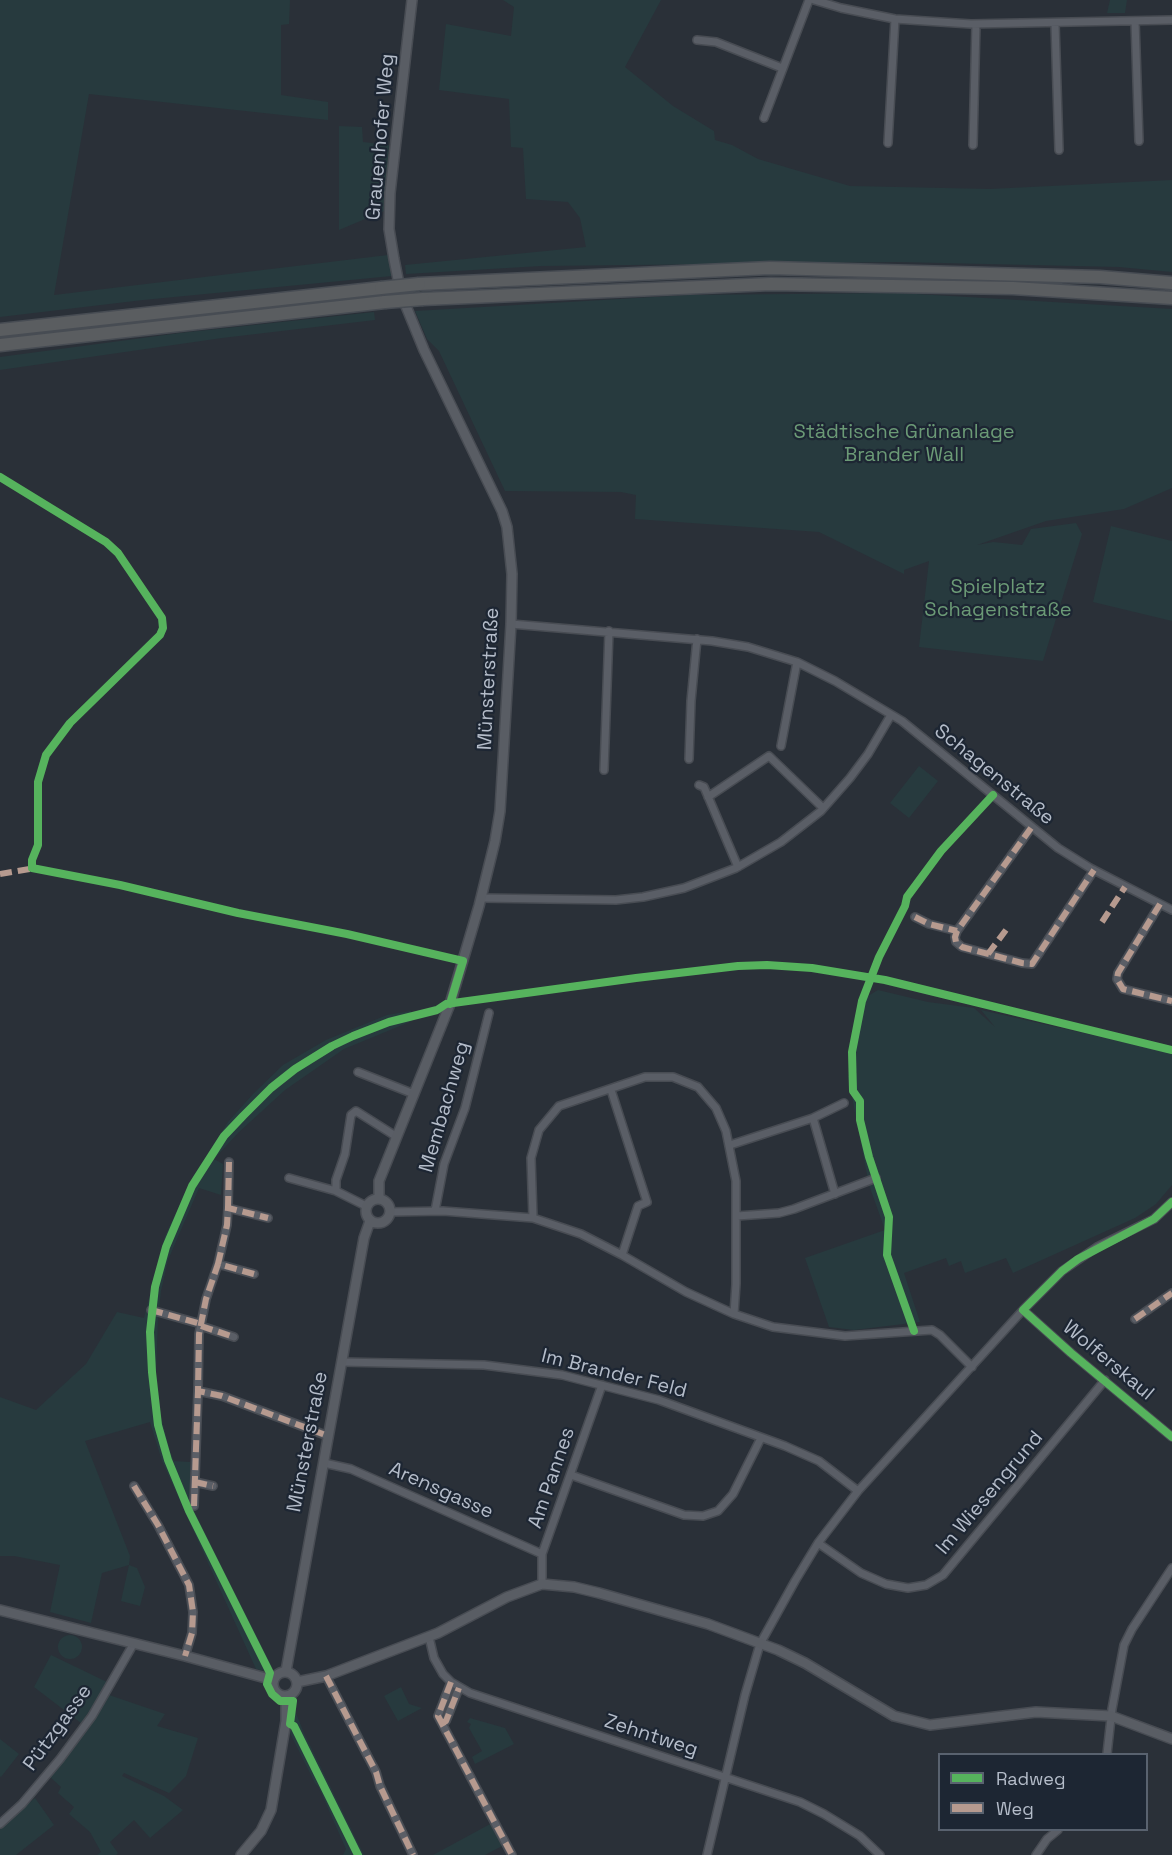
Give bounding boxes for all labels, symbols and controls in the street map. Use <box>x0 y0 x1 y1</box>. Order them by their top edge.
street label: Grauenhofer Weg <box>362 53 400 221</box>
park label: Städtische Grünanlage Brander Wall <box>793 421 1015 468</box>
park label: Spielplatz Schagenstraße <box>924 576 1072 623</box>
street label: Münsterstraße <box>473 607 505 751</box>
street label: Schagenstraße <box>929 719 1059 831</box>
street label: Membachweg <box>415 1039 475 1175</box>
street label: Wolferskaul <box>1058 1316 1158 1406</box>
street label: Im Brander Feld <box>539 1344 689 1404</box>
street label: Münsterstraße <box>283 1370 333 1514</box>
street label: Am Pannes <box>524 1424 580 1532</box>
street label: Im Wiesengrund <box>931 1426 1049 1560</box>
street label: Arensgasse <box>385 1457 497 1525</box>
street label: Pützgasse <box>19 1680 97 1776</box>
street label: Zehntweg <box>601 1710 701 1762</box>
legend <box>938 1753 1148 1831</box>
text: Radweg <box>996 1767 1066 1790</box>
text: Weg <box>996 1797 1034 1820</box>

